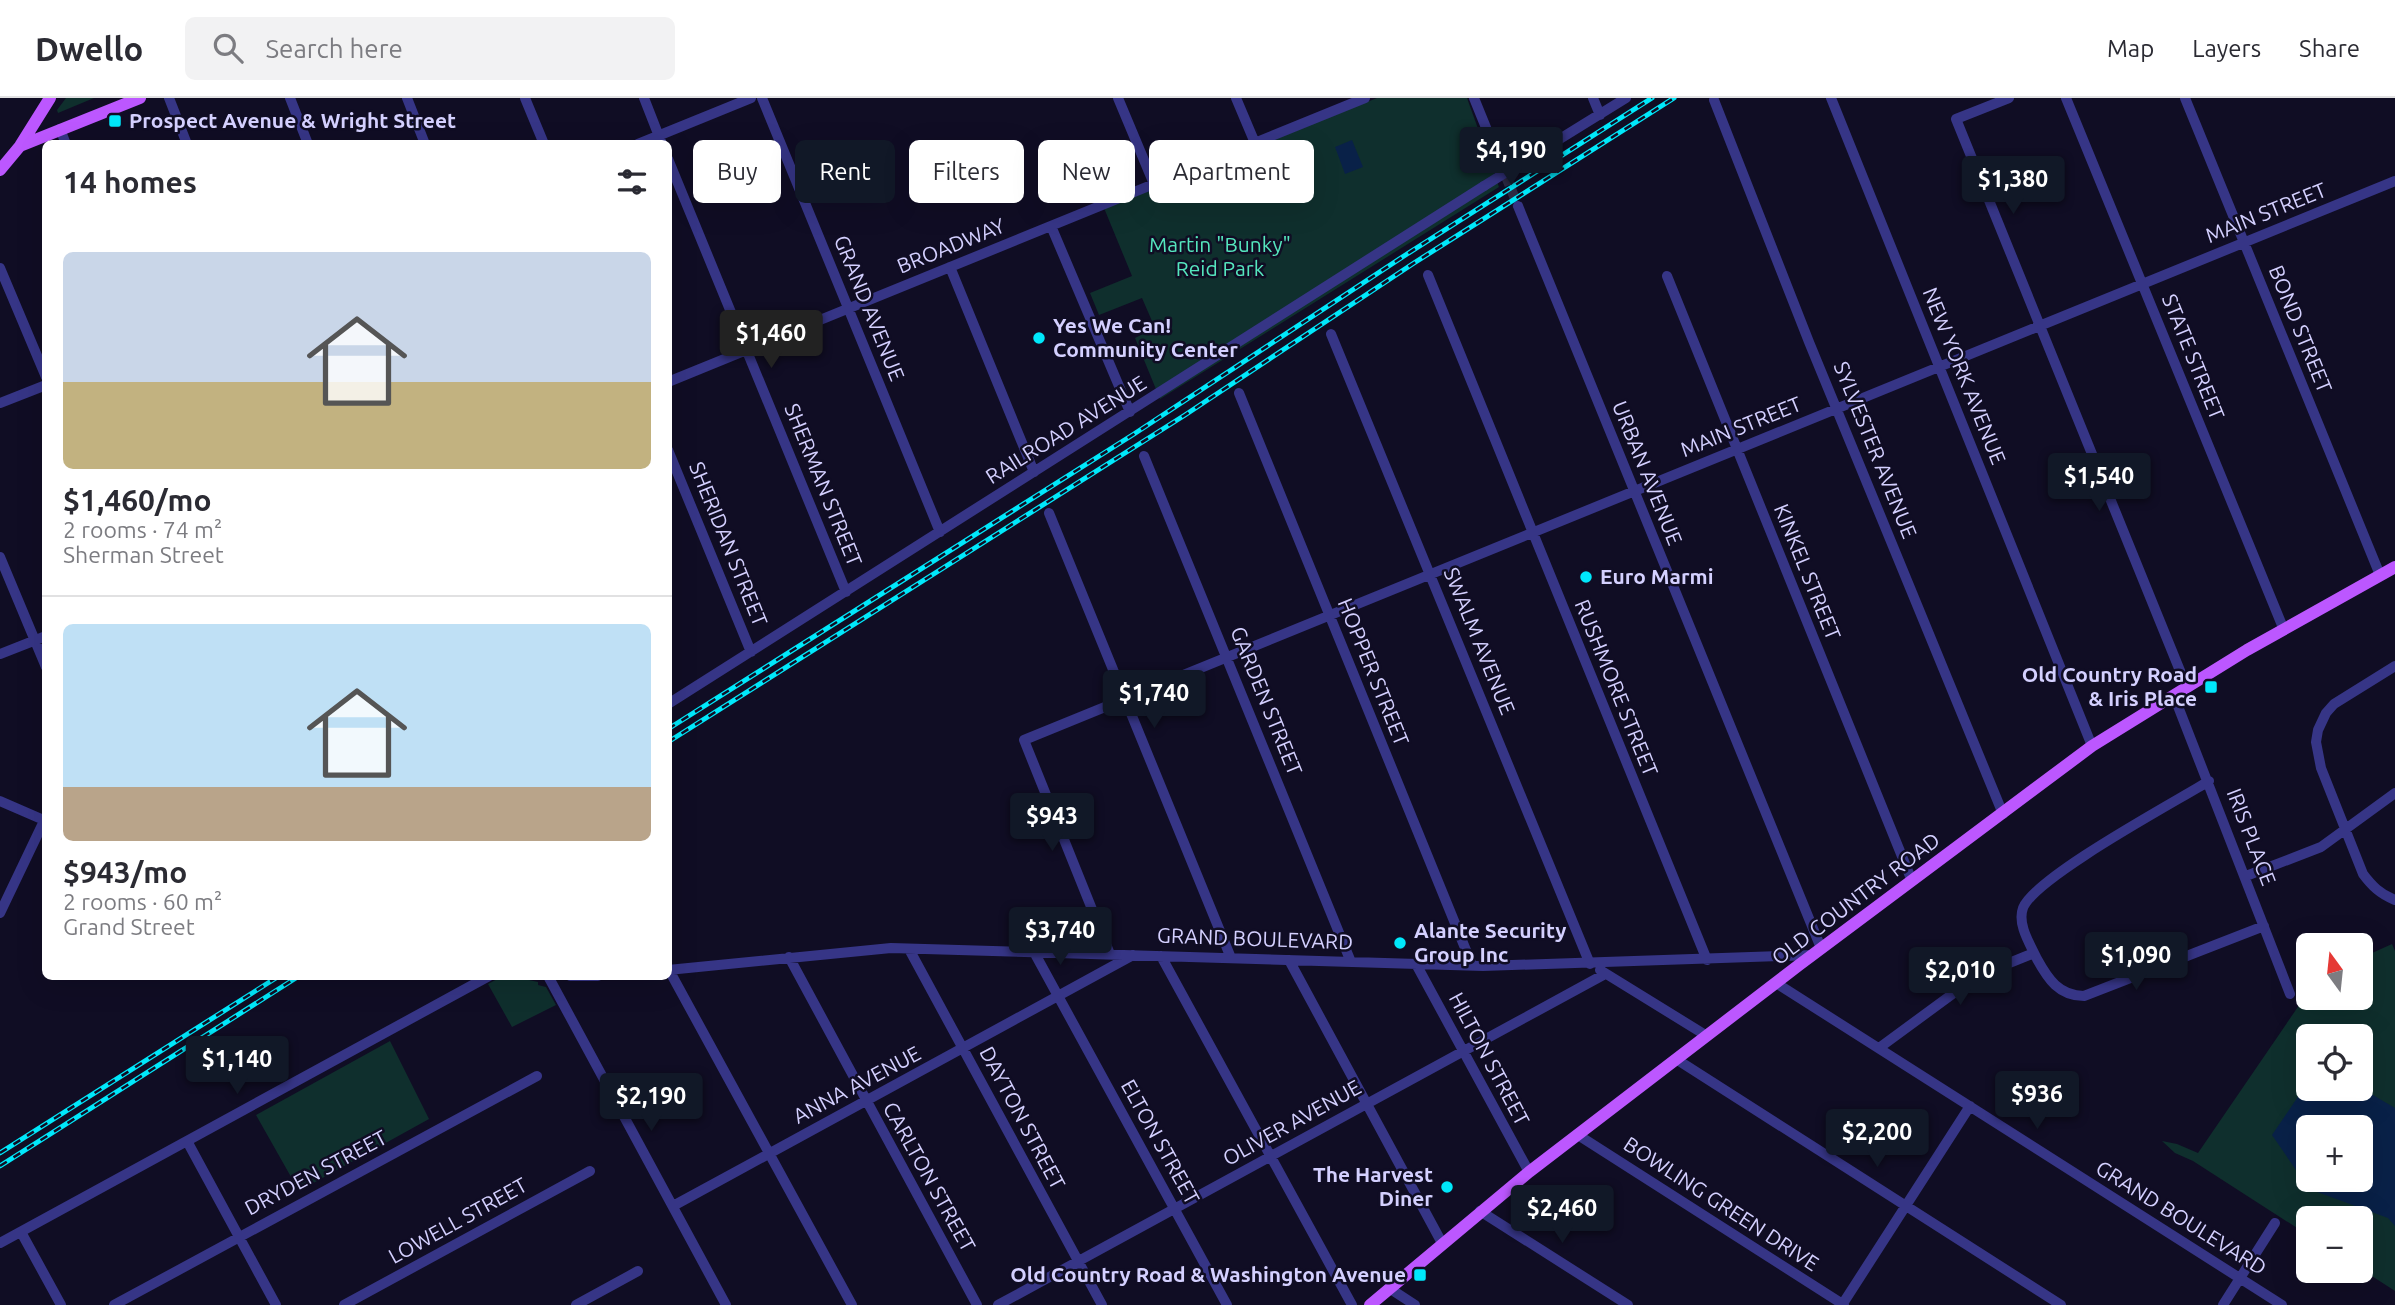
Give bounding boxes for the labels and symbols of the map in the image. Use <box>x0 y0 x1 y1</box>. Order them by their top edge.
place label: Prospect Avenue & Wright Street <box>129 108 456 132</box>
marker: Prospect Avenue & Wright Street <box>107 113 123 129</box>
pin: $4,190 <box>1454 127 1568 187</box>
pin: $1,380 <box>1956 156 2070 216</box>
street label: MAIN STREET <box>2202 177 2330 247</box>
street label: BROADWAY <box>893 213 1008 278</box>
street label: GRAND AVENUE <box>830 231 910 384</box>
park label: Martin "Bunky" Reid Park <box>1149 232 1291 280</box>
street label: BOND STREET <box>2264 261 2338 396</box>
street label: NEW YORK AVENUE <box>1919 284 2011 467</box>
street label: STATE STREET <box>2158 290 2230 423</box>
pin: $1,460 <box>714 310 828 370</box>
place label: Yes We Can! Community Center <box>1053 313 1238 361</box>
marker: Yes We Can! Community Center <box>1031 330 1047 346</box>
street label: SYLVESTER AVENUE <box>1830 358 1922 541</box>
street label: RAILROAD AVENUE <box>981 370 1150 488</box>
street label: MAIN STREET <box>1677 391 1805 461</box>
street label: URBAN AVENUE <box>1608 397 1688 548</box>
street label: SHERMAN STREET <box>780 400 868 570</box>
pin: $1,540 <box>2042 454 2156 513</box>
street label: SHERIDAN STREET <box>685 458 773 630</box>
street label: KINKEL STREET <box>1770 500 1846 643</box>
street label: SWALM AVENUE <box>1440 564 1520 718</box>
place label: Euro Marmi <box>1600 564 1714 588</box>
marker: Euro Marmi <box>1578 569 1594 585</box>
street label: HOPPER STREET <box>1333 594 1415 749</box>
street label: RUSHMORE STREET <box>1571 596 1663 780</box>
street label: GARDEN STREET <box>1226 623 1308 779</box>
place label: Old Country Road & Iris Place <box>2022 662 2197 710</box>
pin: $1,740 <box>1097 670 1211 730</box>
marker: Old Country Road & Iris Place <box>2203 679 2219 695</box>
street label: IRIS PLACE <box>2223 785 2281 888</box>
pin: $943 <box>1011 794 1093 853</box>
street label: OLD COUNTRY ROAD <box>1767 827 1944 969</box>
pin: $3,740 <box>1003 908 1117 967</box>
place label: Alante Security Group Inc <box>1414 918 1566 966</box>
street label: GRAND BOULEVARD <box>1157 923 1353 953</box>
pin: $1,090 <box>2079 932 2193 992</box>
north arrow <box>2296 933 2373 1010</box>
marker: Alante Security Group Inc <box>1392 935 1408 951</box>
pin: $2,010 <box>1903 948 2017 1007</box>
street label: HILTON STREET <box>1445 988 1535 1129</box>
pin: $1,140 <box>180 1037 294 1096</box>
street label: ANNA AVENUE <box>789 1040 924 1128</box>
street label: DAYTON STREET <box>975 1042 1071 1193</box>
pin: $936 <box>1996 1072 2078 1131</box>
pin: $2,190 <box>594 1074 708 1133</box>
street label: OLIVER AVENUE <box>1218 1074 1365 1170</box>
street label: ELTON STREET <box>1117 1075 1205 1208</box>
street label: CARLTON STREET <box>879 1098 981 1256</box>
pin: $2,200 <box>1820 1110 1934 1169</box>
street label: DRYDEN STREET <box>240 1124 391 1220</box>
street label: BOWLING GREEN DRIVE <box>1620 1131 1824 1275</box>
street label: GRAND BOULEVARD <box>2092 1155 2271 1279</box>
place label: The Harvest Diner <box>1313 1162 1433 1210</box>
street label: LOWELL STREET <box>384 1172 531 1268</box>
marker: The Harvest Diner <box>1439 1179 1455 1195</box>
pin: $2,460 <box>1505 1186 1619 1245</box>
place label: Old Country Road & Washington Avenue <box>1010 1262 1406 1286</box>
marker: Old Country Road & Washington Avenue <box>1412 1267 1428 1283</box>

